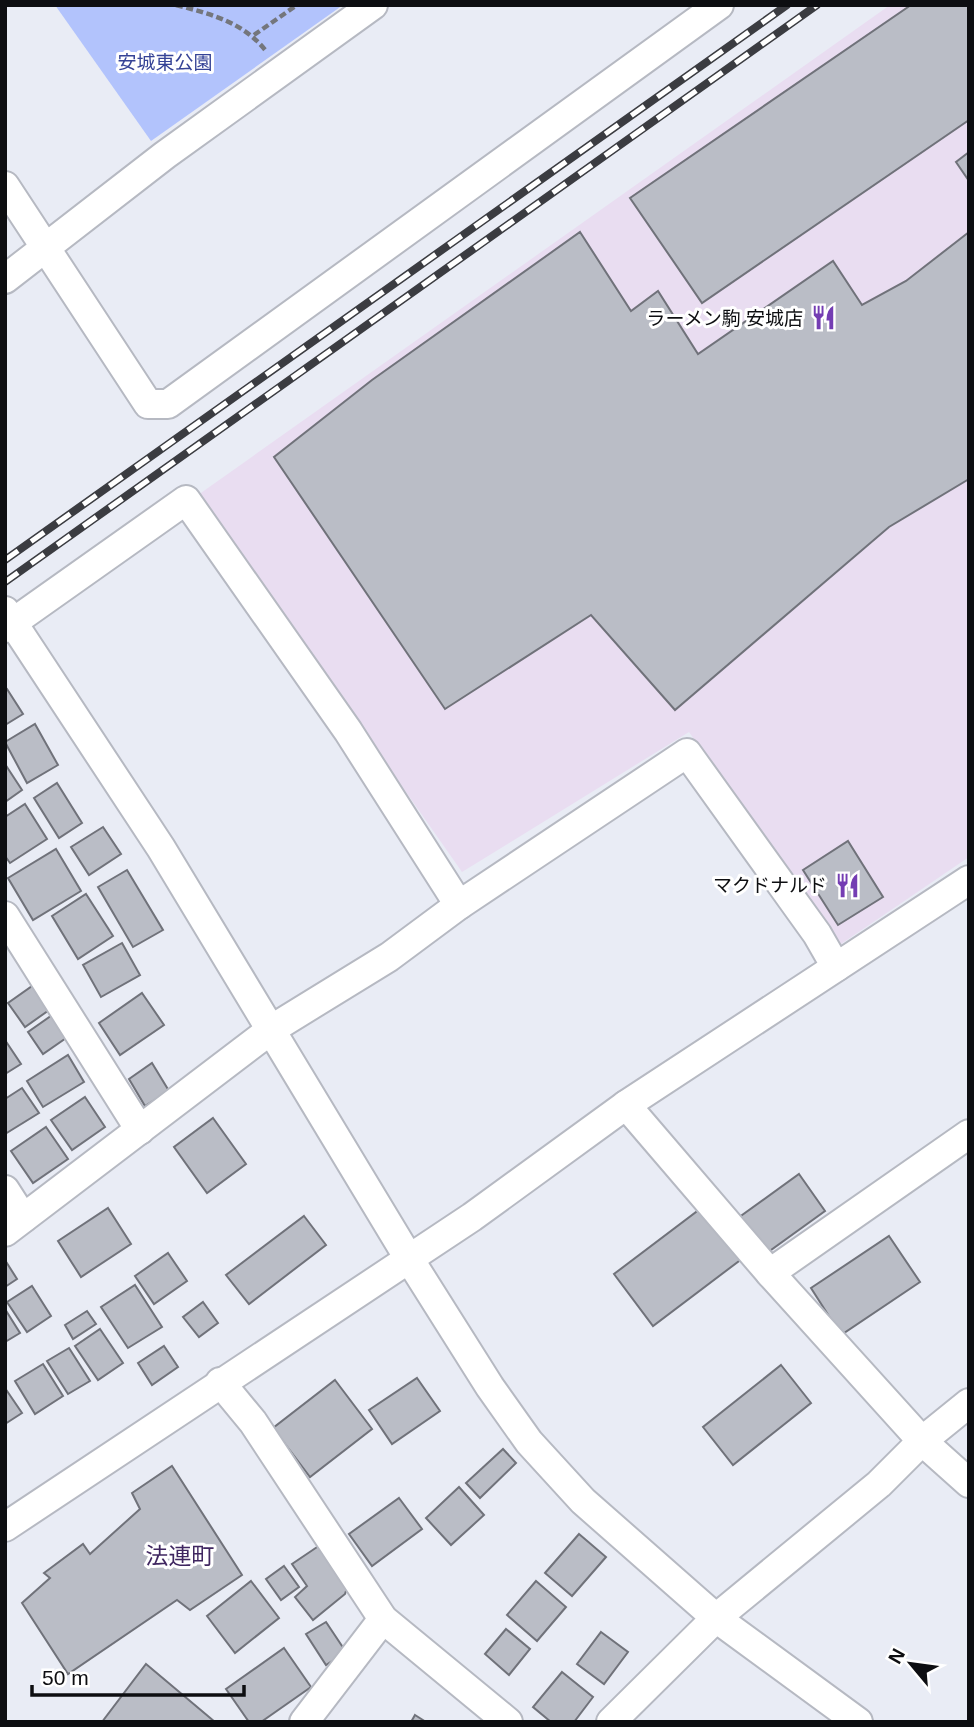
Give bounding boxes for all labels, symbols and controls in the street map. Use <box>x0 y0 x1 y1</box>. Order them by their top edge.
park label: 安城東公園 <box>117 52 213 73</box>
restaurant icon: ラーメン駒 安城店 <box>809 304 837 332</box>
place label: ラーメン駒 安城店 <box>646 308 803 329</box>
restaurant icon: マクドナルド <box>833 871 861 899</box>
place label: マクドナルド <box>713 875 827 896</box>
district label: 法連町 <box>146 1543 215 1569</box>
north arrow <box>876 1629 946 1699</box>
text: N <box>884 1645 909 1667</box>
scale bar <box>32 1654 243 1698</box>
text: 50 m <box>42 1666 89 1689</box>

